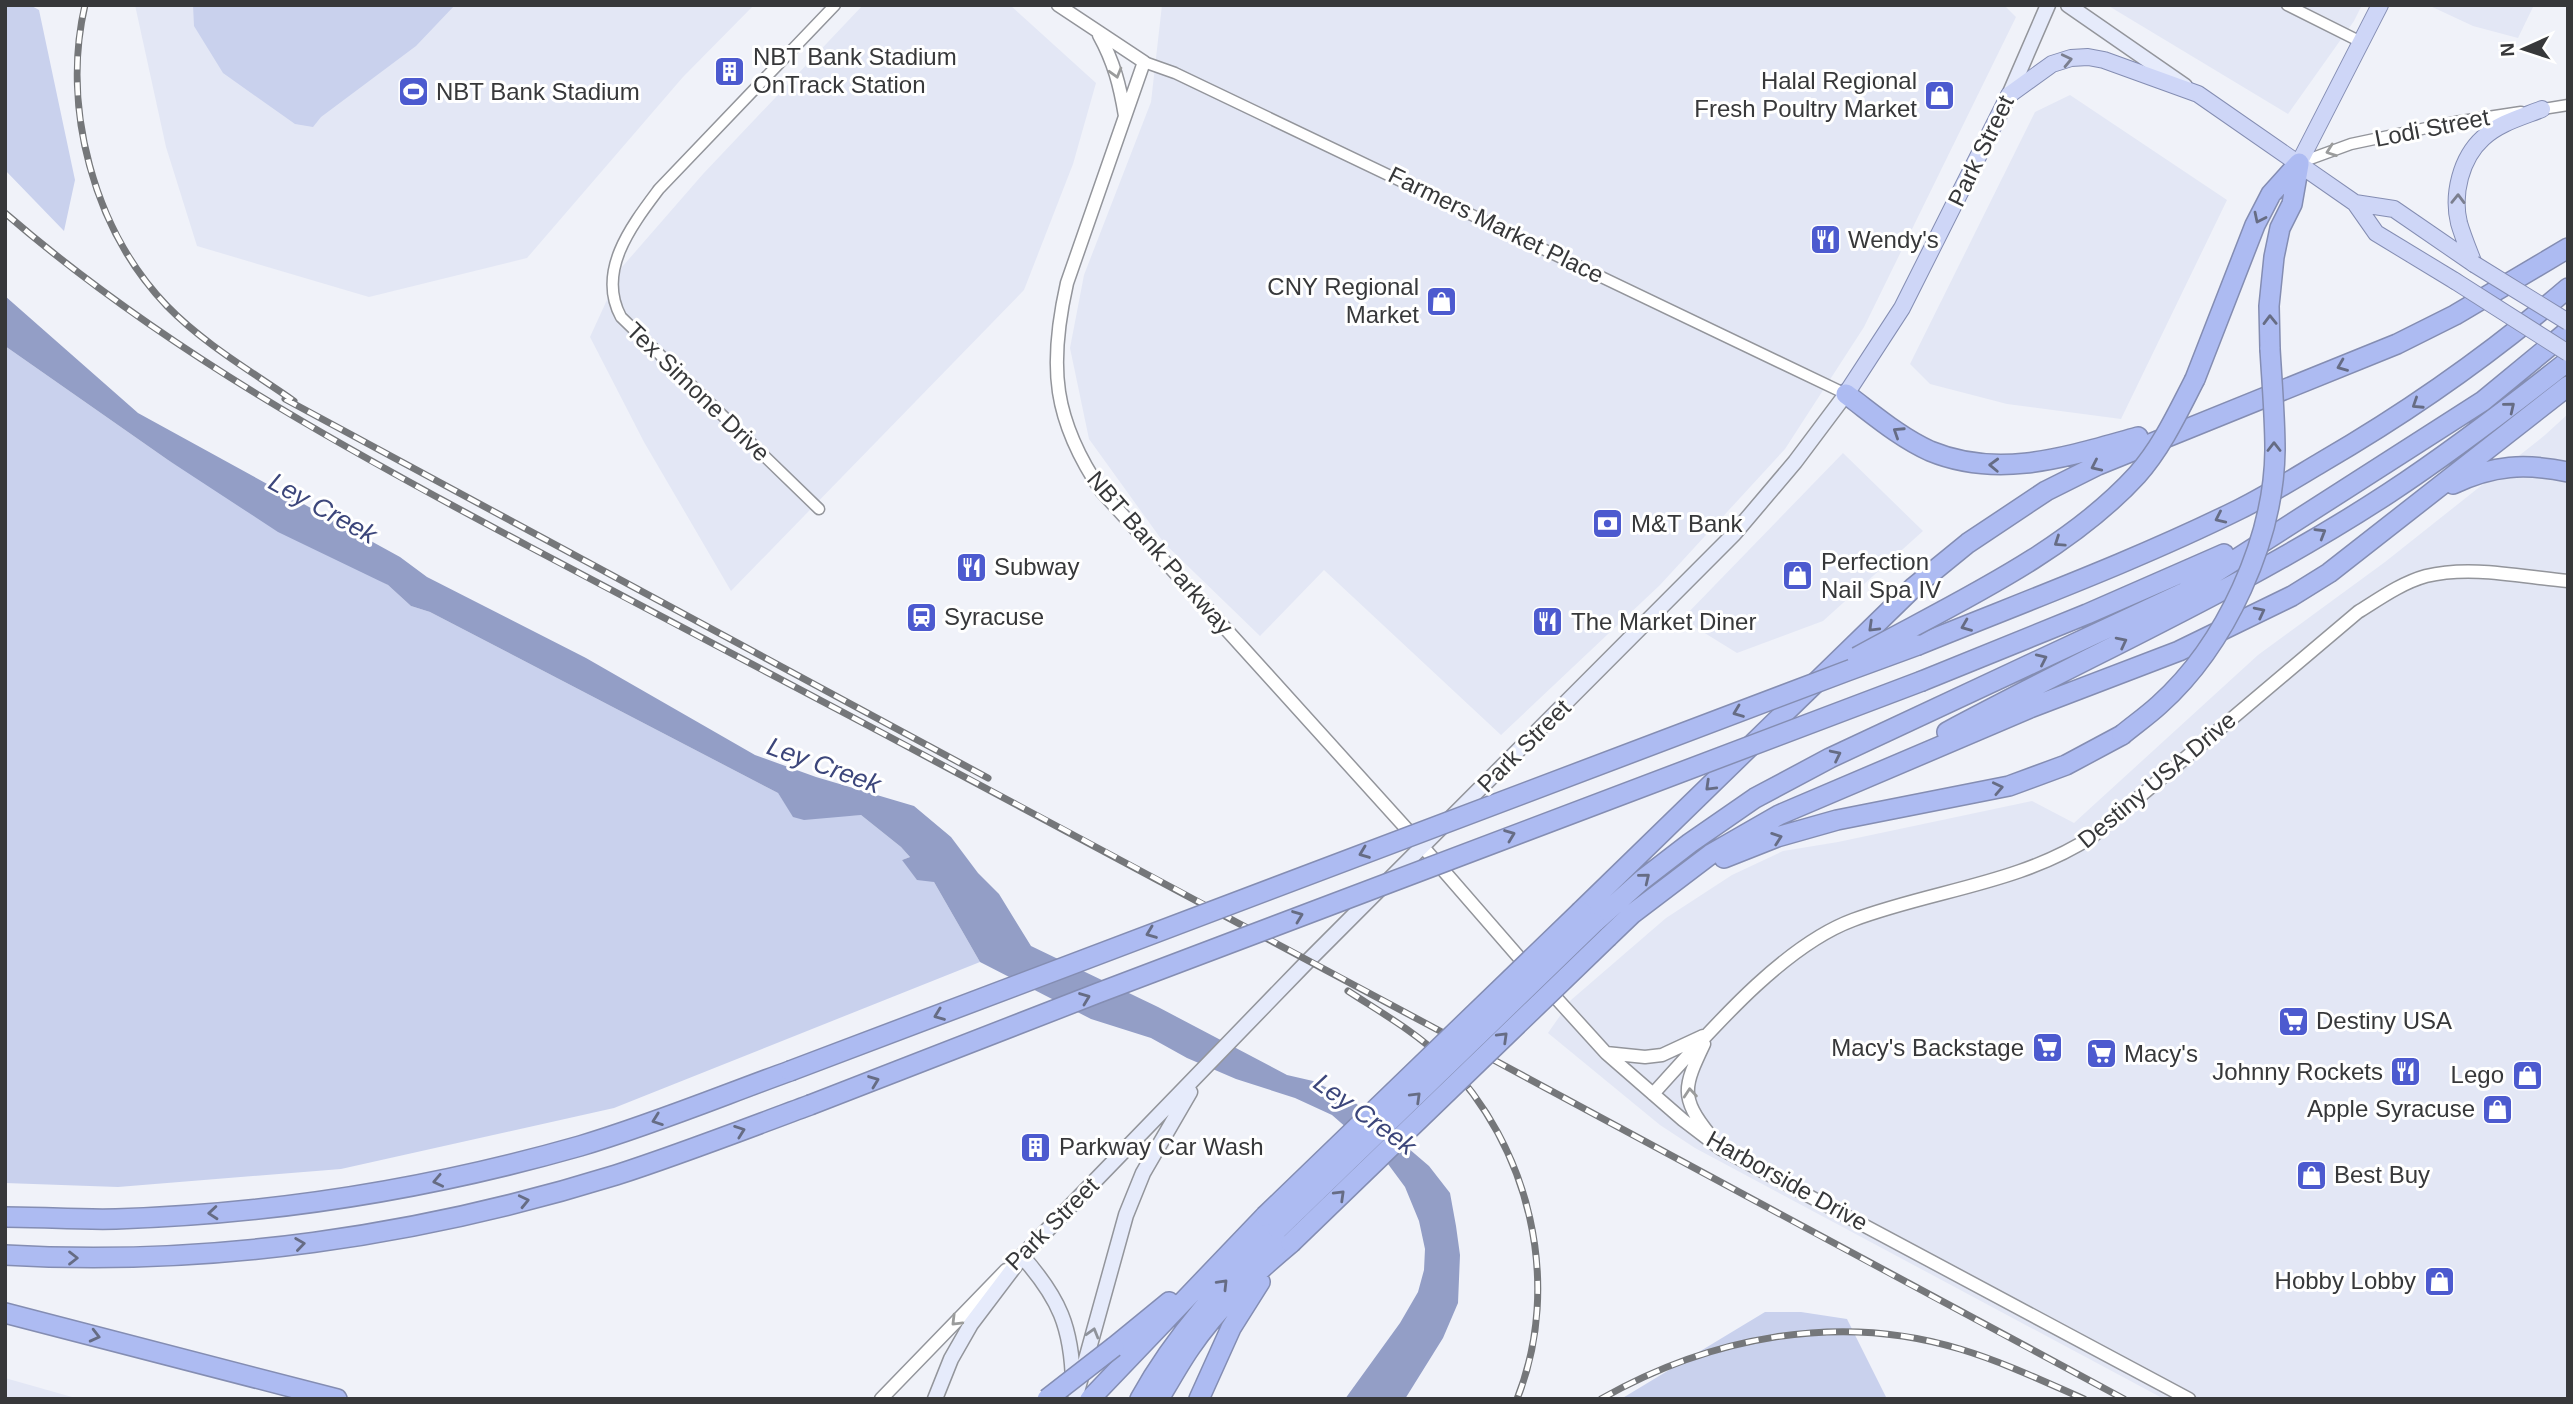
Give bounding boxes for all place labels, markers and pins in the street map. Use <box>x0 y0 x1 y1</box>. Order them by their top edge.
place label: NBT Bank Stadium OnTrack Station <box>753 43 957 98</box>
building icon: NBT Bank Stadium OnTrack Station <box>713 54 747 88</box>
place label: Halal Regional Fresh Poultry Market <box>1694 67 1917 122</box>
sports icon: NBT Bank Stadium <box>396 75 430 109</box>
place label: NBT Bank Stadium <box>436 78 640 105</box>
shop icon: Halal Regional Fresh Poultry Market <box>1923 78 1957 112</box>
restaurant icon: Wendy's <box>1808 223 1842 257</box>
place label: Wendy's <box>1848 226 1939 253</box>
place label: CNY Regional Market <box>1267 273 1419 328</box>
shop icon: CNY Regional Market <box>1425 284 1459 318</box>
bank icon: M&T Bank <box>1591 507 1625 541</box>
place label: M&T Bank <box>1631 510 1744 537</box>
place label: Perfection Nail Spa IV <box>1821 548 1941 603</box>
restaurant icon: Subway <box>954 550 988 584</box>
place label: Subway <box>994 553 1079 580</box>
shop icon: Perfection Nail Spa IV <box>1781 559 1815 593</box>
station icon: Syracuse <box>904 600 938 634</box>
place label: Syracuse <box>944 603 1044 630</box>
restaurant icon: The Market Diner <box>1531 605 1565 639</box>
place label: The Market Diner <box>1571 608 1756 635</box>
supermarket icon: Destiny USA <box>2276 1004 2310 1038</box>
place label: Destiny USA <box>2316 1007 2452 1034</box>
supermarket icon: Macy's Backstage <box>2030 1031 2064 1065</box>
place label: Macy's Backstage <box>1831 1034 2024 1061</box>
supermarket icon: Macy's <box>2084 1037 2118 1071</box>
place label: Macy's <box>2124 1040 2198 1067</box>
restaurant icon: Johnny Rockets <box>2389 1055 2423 1089</box>
place label: Johnny Rockets <box>2212 1058 2383 1085</box>
shop icon: Lego <box>2510 1058 2544 1092</box>
place label: Lego <box>2451 1061 2504 1088</box>
shop icon: Apple Syracuse <box>2481 1092 2515 1126</box>
place label: Apple Syracuse <box>2307 1095 2475 1122</box>
building icon: Parkway Car Wash <box>1019 1130 1053 1164</box>
place label: Parkway Car Wash <box>1059 1133 1264 1160</box>
shop icon: Best Buy <box>2294 1158 2328 1192</box>
place label: Best Buy <box>2334 1161 2430 1188</box>
shop icon: Hobby Lobby <box>2422 1264 2456 1298</box>
place label: Hobby Lobby <box>2275 1267 2416 1294</box>

